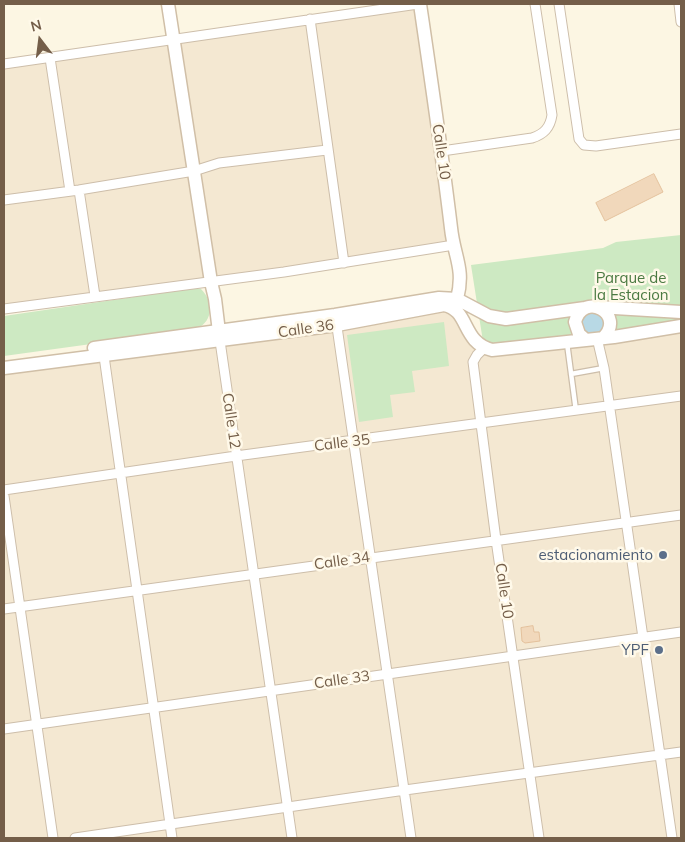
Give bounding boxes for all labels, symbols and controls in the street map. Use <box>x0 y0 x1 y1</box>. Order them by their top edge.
north arrow <box>15 15 65 65</box>
text: N <box>29 15 44 36</box>
street label: Calle 10 <box>428 123 454 181</box>
park label: Parque de la Estacion <box>593 269 669 304</box>
street label: Calle 36 <box>277 316 335 342</box>
street label: Calle 12 <box>218 392 244 450</box>
street label: Calle 35 <box>313 431 371 455</box>
place label: estacionamiento <box>538 546 653 564</box>
street label: Calle 34 <box>313 548 371 574</box>
marker: estacionamiento <box>657 549 669 561</box>
street label: Calle 10 <box>491 562 517 620</box>
place label: YPF <box>621 641 649 659</box>
marker: YPF <box>653 644 665 656</box>
street label: Calle 33 <box>313 667 371 693</box>

